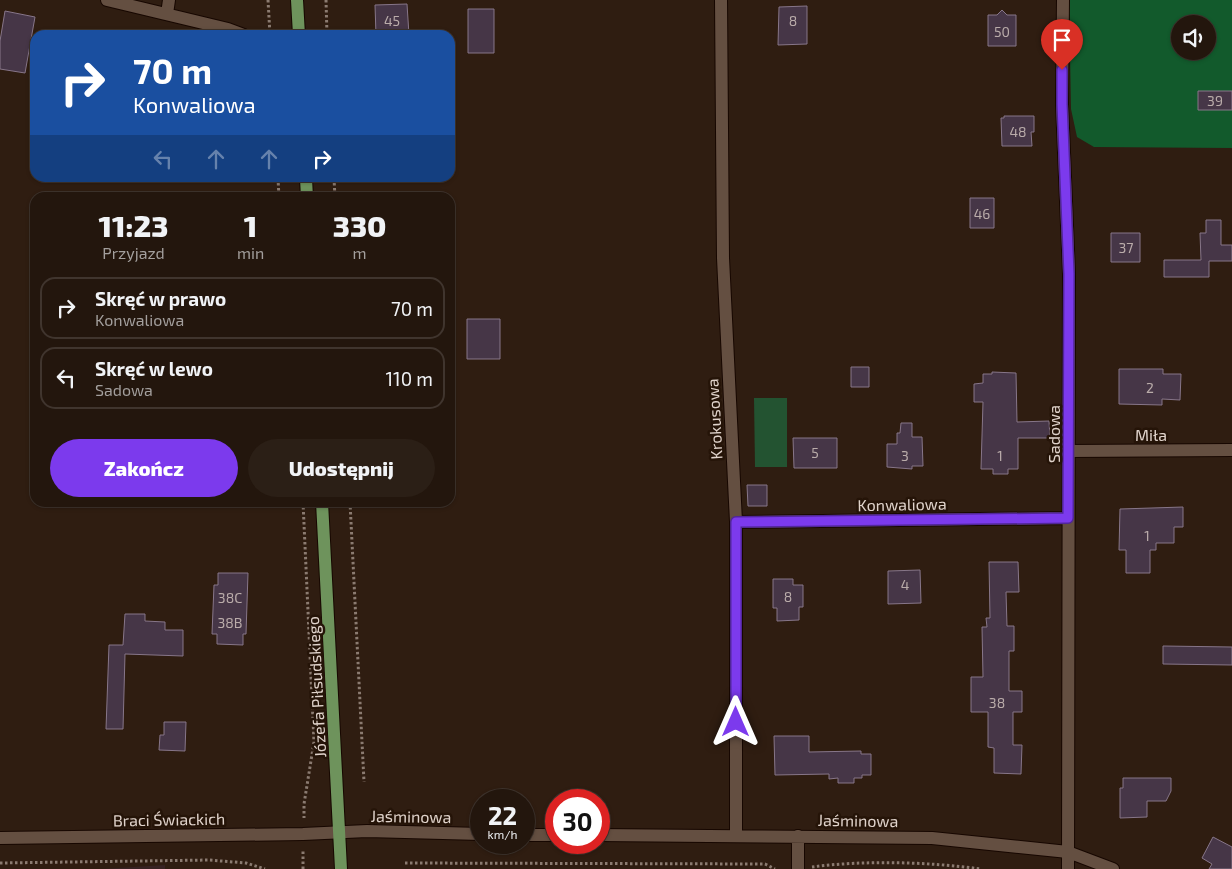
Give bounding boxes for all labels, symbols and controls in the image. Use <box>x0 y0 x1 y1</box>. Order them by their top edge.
house number: 45 <box>384 12 400 29</box>
house number: 8 <box>789 12 797 29</box>
map controls <box>1171 15 1216 60</box>
button: sound <box>1171 15 1216 60</box>
pin <box>1041 19 1083 70</box>
house number: 50 <box>994 23 1010 40</box>
icon: arrive <box>1048 26 1076 54</box>
text: 70 m <box>133 49 212 91</box>
icon: right <box>50 50 115 115</box>
text: Konwaliowa <box>133 91 256 117</box>
house number: 39 <box>1207 92 1223 109</box>
house number: 48 <box>1009 123 1027 140</box>
icon: left <box>149 145 177 173</box>
icon: ahead <box>202 145 230 173</box>
icon: ahead <box>255 145 283 173</box>
icon: right <box>308 145 336 173</box>
house number: 46 <box>974 205 990 222</box>
text: 11:23 <box>98 207 169 243</box>
text: 1 <box>244 207 257 243</box>
text: 330 <box>333 207 386 243</box>
house number: 37 <box>1119 239 1133 256</box>
text: Przyjazd <box>102 243 165 262</box>
text: min <box>237 243 264 262</box>
text: m <box>353 243 367 262</box>
text: Skręć w prawo <box>95 287 226 310</box>
icon: right <box>52 294 80 322</box>
text: 70 m <box>391 297 433 320</box>
text: Konwaliowa <box>95 310 184 329</box>
text: Skręć w lewo <box>95 357 213 380</box>
icon: left <box>52 364 80 392</box>
text: 110 m <box>386 367 433 390</box>
street label: Krokusowa <box>702 378 726 460</box>
house number: 2 <box>1146 379 1154 396</box>
text: Sadowa <box>95 380 153 399</box>
street label: Sadowa <box>1044 405 1063 463</box>
street label: Miła <box>1135 425 1167 444</box>
button: Zakończ <box>50 439 238 497</box>
button: Udostępnij <box>248 439 435 497</box>
house number: 5 <box>811 444 819 461</box>
house number: 3 <box>901 447 909 464</box>
house number: 1 <box>997 447 1003 464</box>
street label: Konwaliowa <box>857 494 947 514</box>
house number: 1 <box>1144 527 1150 544</box>
house number: 4 <box>901 576 909 593</box>
house number: 8 <box>784 588 792 605</box>
house number: 38C <box>218 589 242 606</box>
house number: 38B <box>218 614 242 631</box>
street label: Józefa Piłsudskiego <box>303 616 329 758</box>
house number: 38 <box>989 694 1005 711</box>
position arrow <box>709 695 761 747</box>
speed limit sign: 30 <box>545 789 610 854</box>
text: 22 <box>488 800 517 830</box>
street label: Jaśminowa <box>371 806 451 826</box>
street label: Braci Świackich <box>113 809 225 829</box>
street label: Jaśminowa <box>818 810 898 830</box>
text: km/h <box>488 827 517 841</box>

